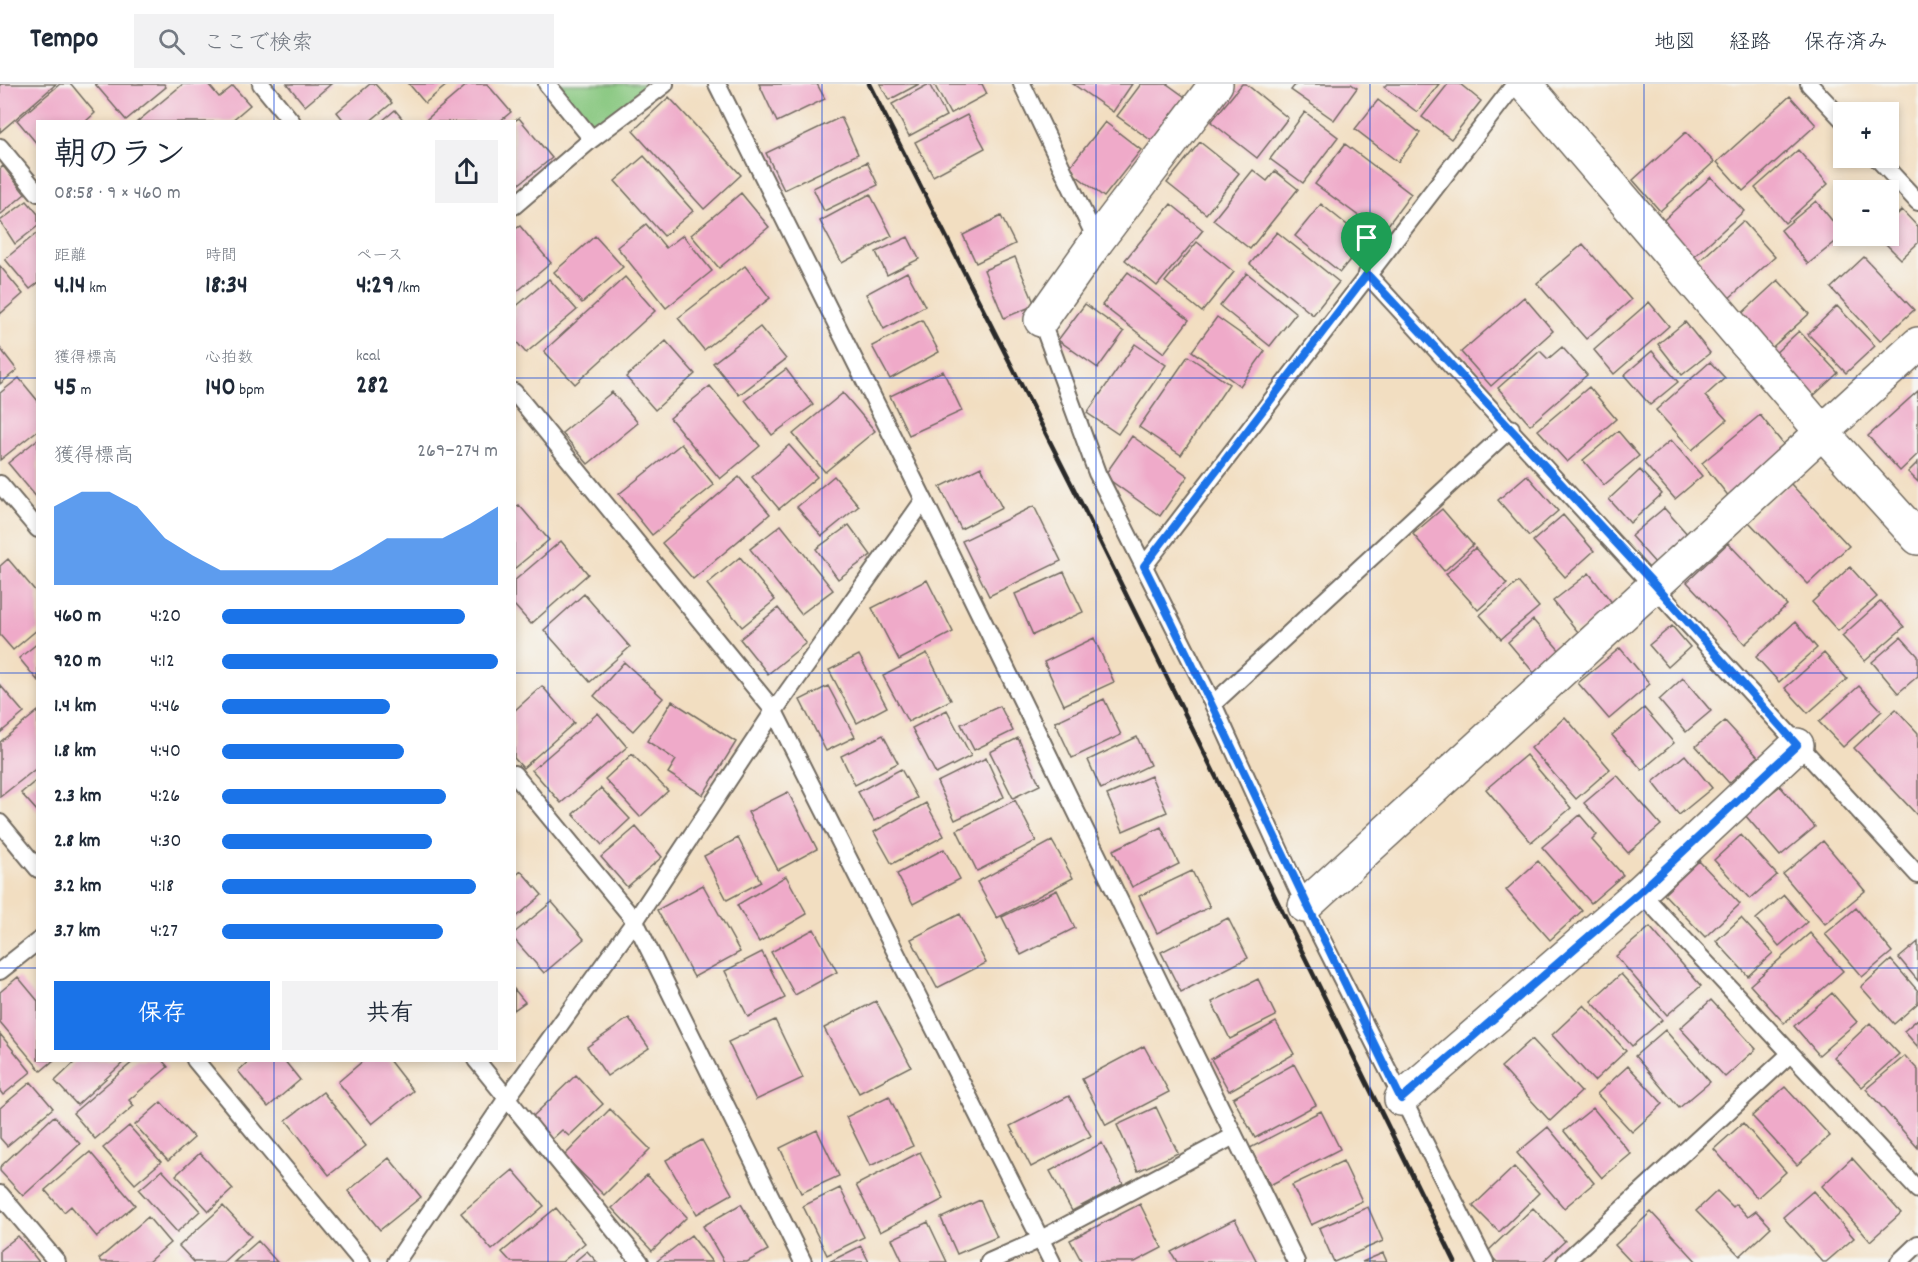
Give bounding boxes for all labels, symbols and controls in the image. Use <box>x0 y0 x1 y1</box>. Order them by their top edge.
search box <box>134 14 554 68</box>
text: Tempo <box>30 21 98 61</box>
icon: search <box>155 25 188 58</box>
text: ここで検索 <box>203 29 313 60</box>
text: 地図 <box>1654 29 1696 59</box>
text: 経路 <box>1729 29 1771 59</box>
text: 保存済み <box>1804 29 1888 59</box>
map controls <box>1833 102 1899 246</box>
button: + <box>1833 102 1899 168</box>
text: 朝のラン <box>54 134 186 181</box>
button: share <box>435 140 498 203</box>
text: 08:58 · 9 × 460 m <box>54 180 181 208</box>
button: − <box>1833 180 1899 246</box>
pin <box>1341 212 1392 274</box>
icon: arrive <box>1350 221 1383 254</box>
text: 距離 <box>54 245 86 268</box>
text: 時間 <box>205 245 237 268</box>
text: ペース <box>356 245 403 268</box>
text: 4.14 <box>54 268 86 305</box>
text: 18:34 <box>205 268 248 305</box>
text: 4:29 <box>356 268 394 305</box>
text: km <box>86 277 107 300</box>
text: /km <box>394 277 420 300</box>
text: kcal <box>356 345 380 368</box>
text: 獲得標高 <box>54 347 118 370</box>
text: 心拍数 <box>205 347 253 370</box>
text: 282 <box>356 368 389 405</box>
text: 45 <box>54 370 77 407</box>
text: 140 <box>205 370 236 407</box>
text: m <box>77 379 91 402</box>
text: bpm <box>236 379 265 402</box>
text: 269–274 m <box>417 438 498 466</box>
text: 獲得標高 <box>54 443 134 471</box>
text: 460 m <box>54 603 101 631</box>
text: 4:20 <box>150 603 181 631</box>
text: 920 m <box>54 648 101 676</box>
text: 4:12 <box>150 648 175 676</box>
text: 1.4 km <box>54 693 97 721</box>
text: 4:46 <box>150 693 180 721</box>
text: 1.8 km <box>54 738 96 766</box>
text: 4:40 <box>150 738 181 766</box>
text: 2.3 km <box>54 783 101 811</box>
text: 4:26 <box>150 783 180 811</box>
text: 2.8 km <box>54 828 101 856</box>
text: 4:30 <box>150 828 181 856</box>
text: 3.2 km <box>54 873 101 901</box>
text: 4:18 <box>150 873 174 901</box>
text: 3.7 km <box>54 918 100 946</box>
text: 4:27 <box>150 918 178 946</box>
button: 保存 <box>54 981 270 1050</box>
button: 共有 <box>282 981 498 1050</box>

